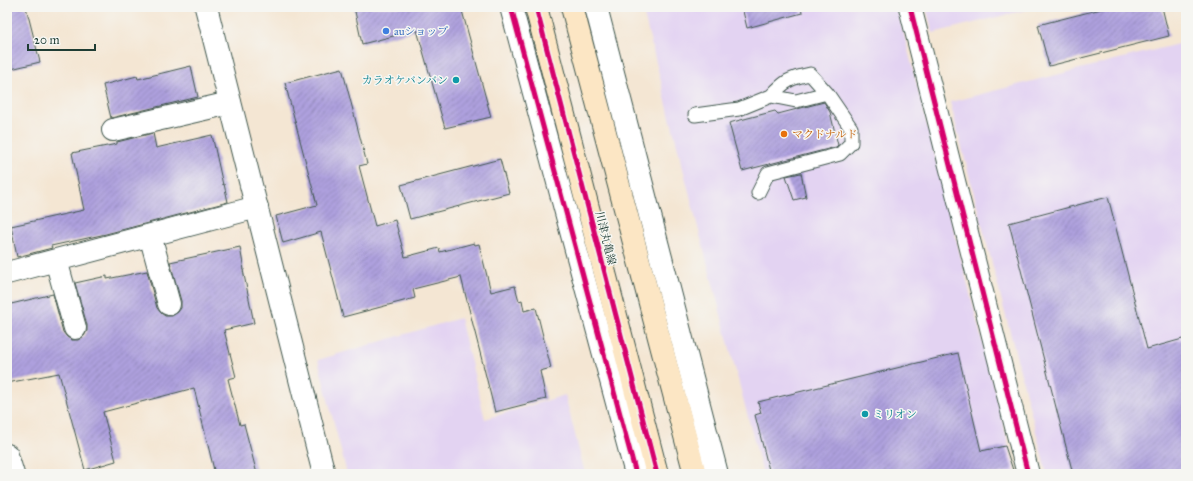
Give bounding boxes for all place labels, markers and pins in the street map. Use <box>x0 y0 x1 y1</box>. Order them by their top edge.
place label: auショップ <box>394 25 448 38</box>
marker: auショップ <box>381 26 391 36</box>
place label: カラオケバンバン <box>362 74 448 87</box>
marker: カラオケバンバン <box>451 75 461 85</box>
place label: マクドナルド <box>792 128 857 141</box>
marker: マクドナルド <box>779 129 789 139</box>
place label: ミリオン <box>873 408 917 421</box>
marker: ミリオン <box>860 409 870 419</box>

